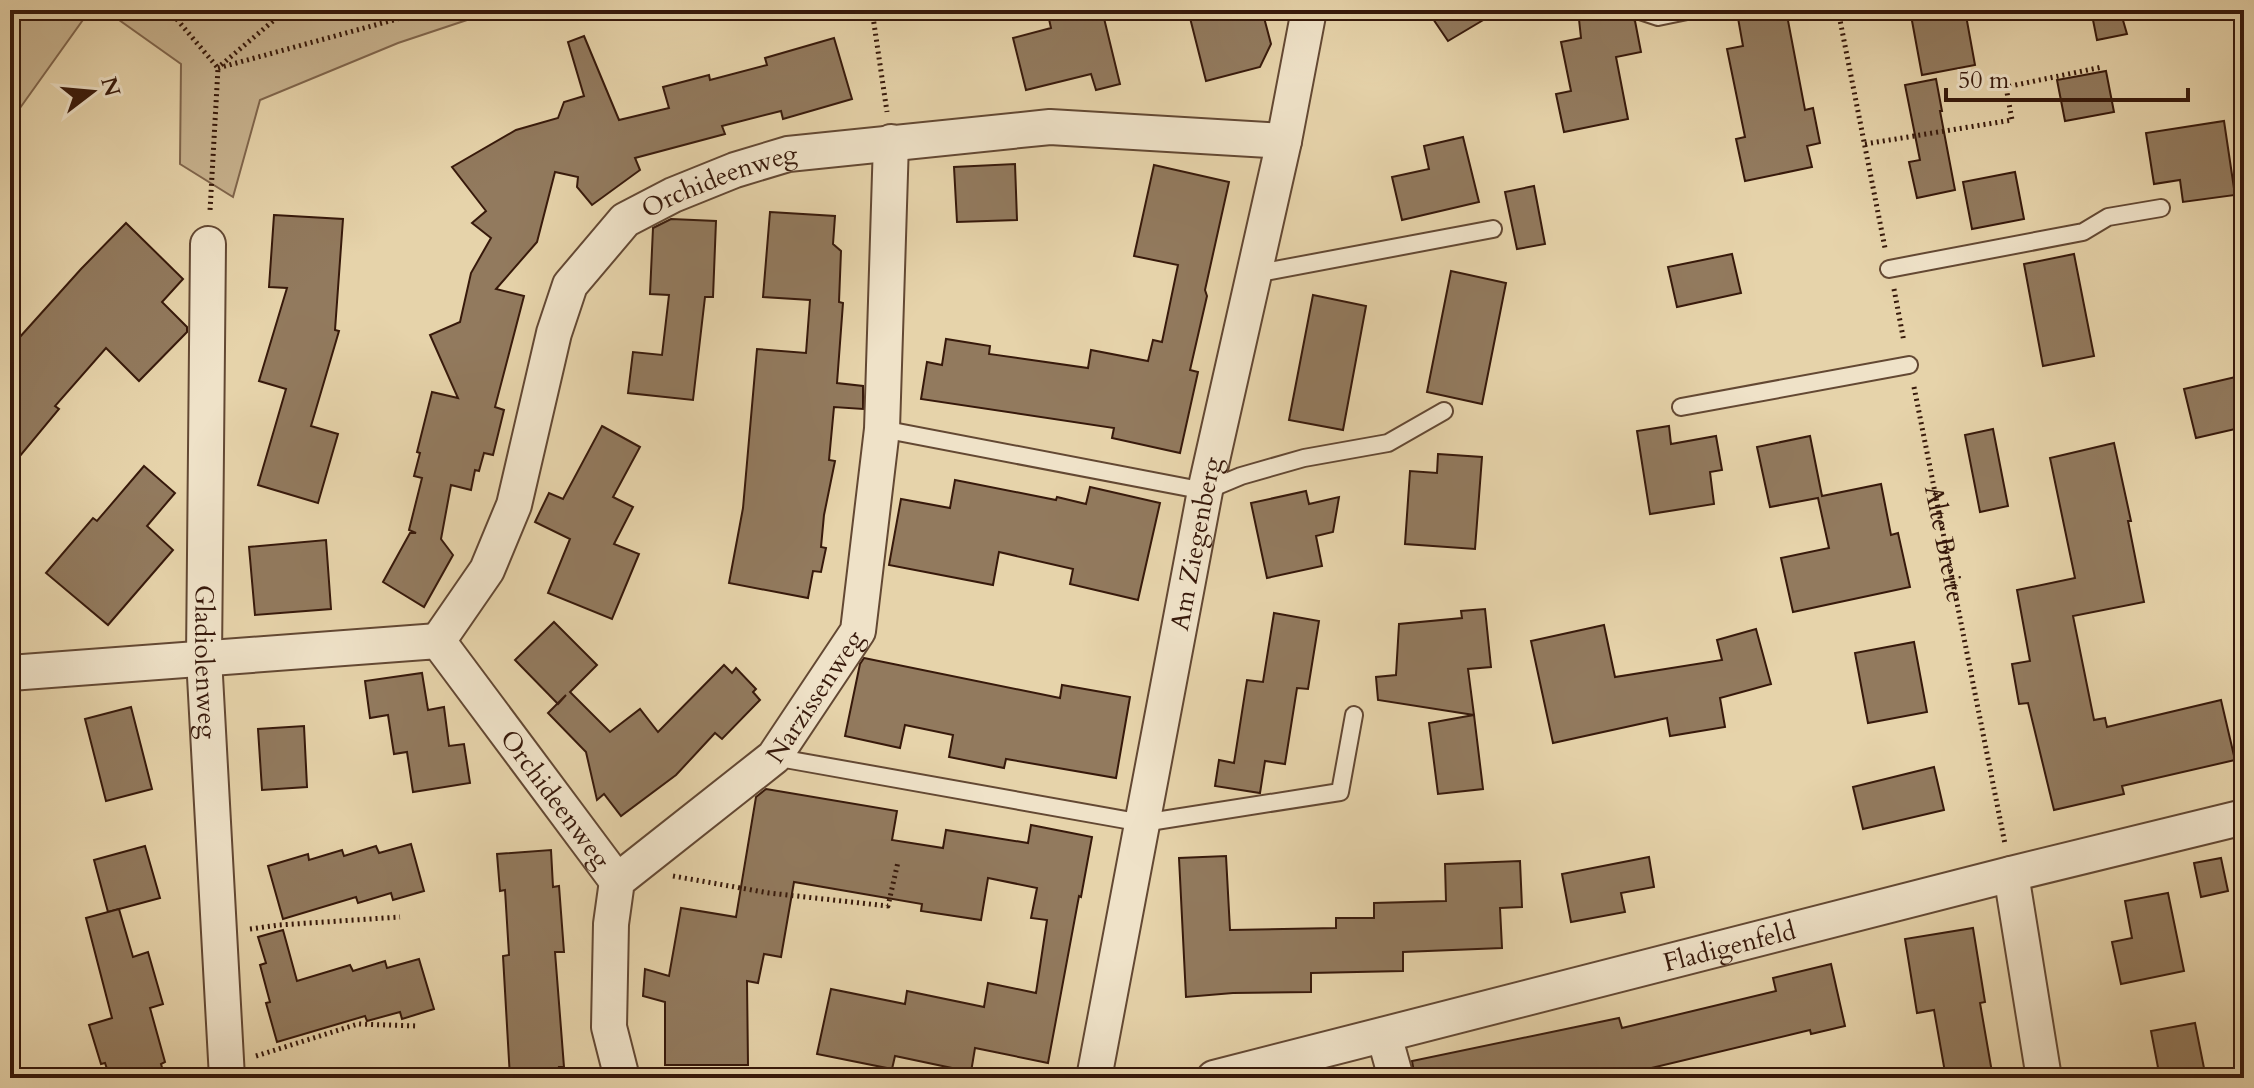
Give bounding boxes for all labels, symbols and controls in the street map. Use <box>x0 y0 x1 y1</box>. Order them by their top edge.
north arrow <box>52 52 132 132</box>
scale bar <box>1946 52 2188 102</box>
text: 50 m <box>1958 64 2010 97</box>
text: N <box>93 73 127 100</box>
street label: Orchideenweg <box>635 136 799 226</box>
street label: Am Ziegenberg <box>1162 453 1230 633</box>
street label: Alte Breite <box>1917 482 1974 605</box>
street label: Gladiolenweg <box>186 585 226 740</box>
street label: Narzissenweg <box>757 623 872 770</box>
street label: Orchideenweg <box>492 722 619 876</box>
street label: Fladigenfeld <box>1660 912 1799 980</box>

